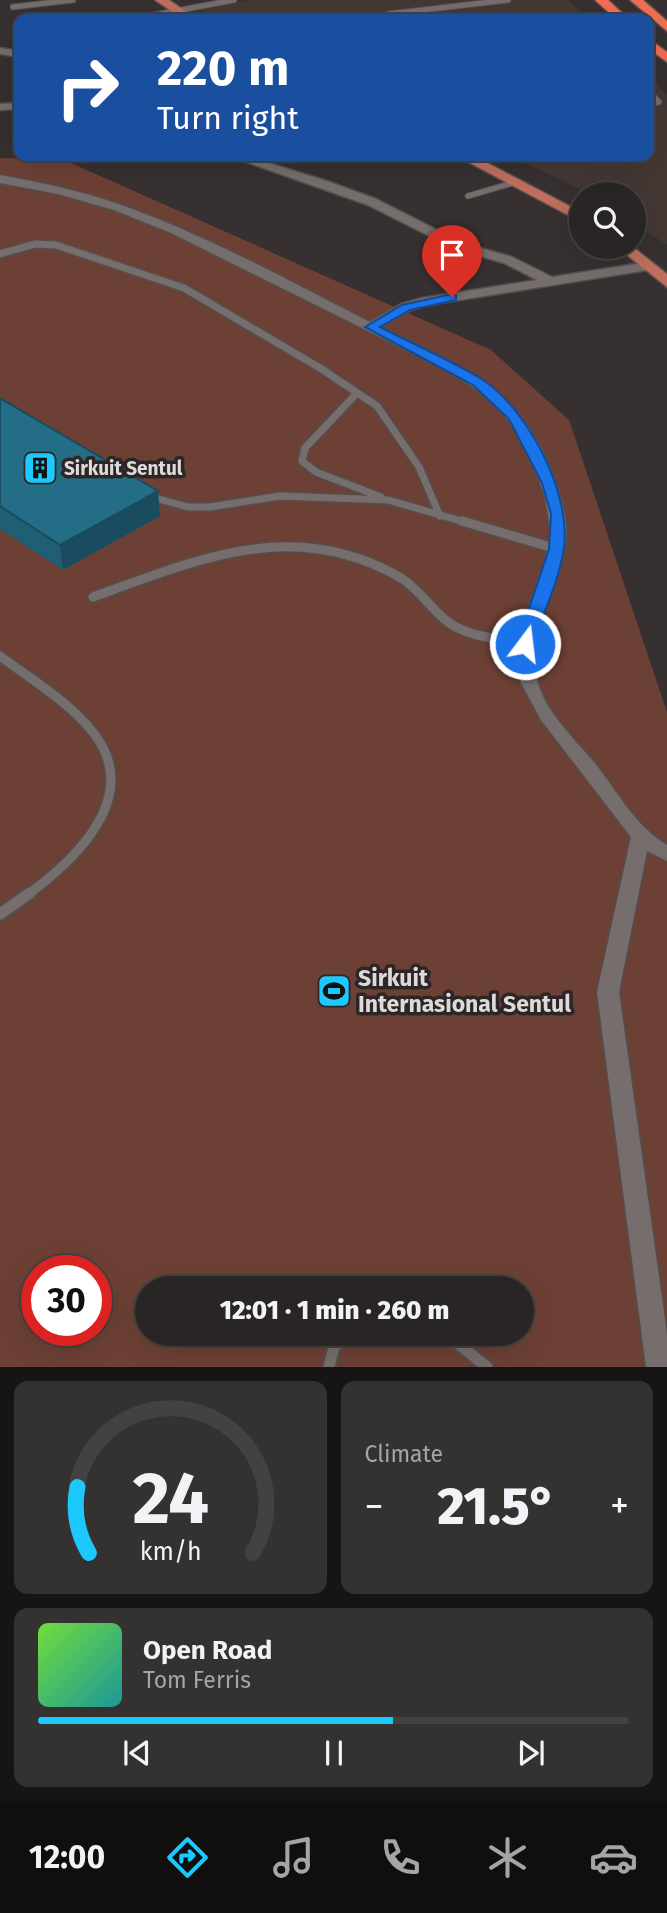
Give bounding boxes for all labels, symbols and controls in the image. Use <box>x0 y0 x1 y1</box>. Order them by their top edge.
text: 220 m <box>157 39 289 98</box>
icon: right <box>42 42 133 133</box>
text: Turn right <box>157 99 299 137</box>
map controls <box>569 182 646 259</box>
button: search <box>569 182 646 259</box>
pin <box>422 225 482 297</box>
icon: arrive <box>433 236 471 274</box>
building icon: Sirkuit Sentul <box>21 449 59 487</box>
place label: Sirkuit Sentul <box>64 457 183 480</box>
position arrow <box>488 607 562 681</box>
place label: Sirkuit Internasional Sentul <box>358 964 571 1018</box>
sports icon: Sirkuit Internasional Sentul <box>315 972 353 1010</box>
speed limit sign: 30 <box>21 1255 112 1346</box>
text: 12:01 · 1 min · 260 m <box>220 1295 449 1326</box>
text: Climate <box>365 1440 443 1468</box>
text: 24 <box>132 1456 209 1543</box>
text: 21.5° <box>437 1475 556 1538</box>
text: − <box>365 1483 384 1529</box>
text: + <box>610 1483 629 1529</box>
text: km/h <box>139 1537 201 1567</box>
text: Open Road <box>143 1635 272 1666</box>
text: Tom Ferris <box>143 1666 251 1694</box>
icon: previous <box>118 1734 156 1772</box>
icon: pause <box>315 1734 353 1772</box>
icon: next <box>512 1734 550 1772</box>
icon: directions <box>163 1833 212 1882</box>
icon: music <box>269 1833 318 1882</box>
icon: phone <box>376 1833 425 1882</box>
icon: climate <box>483 1833 532 1882</box>
icon: car <box>589 1833 638 1882</box>
text: 12:00 <box>29 1838 105 1876</box>

